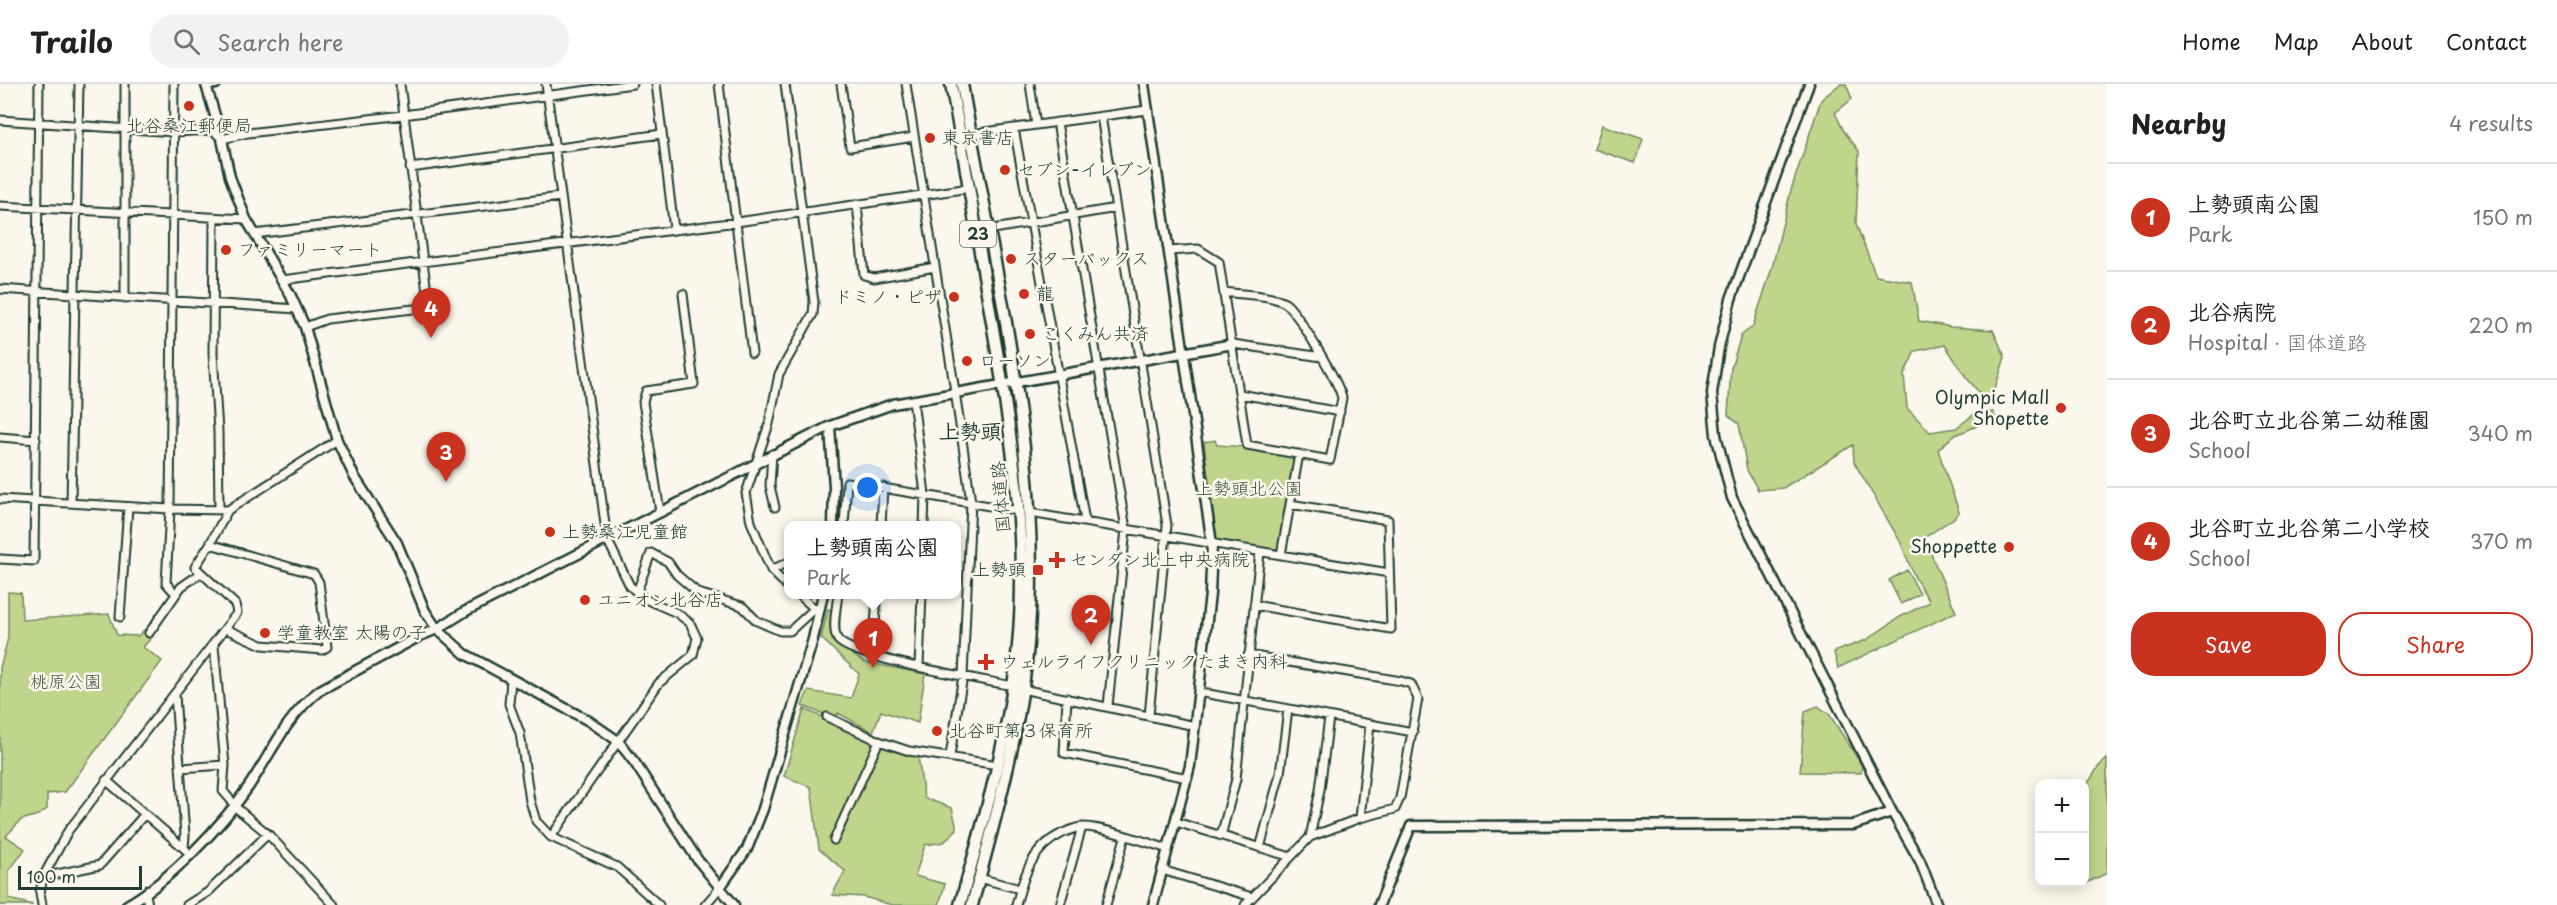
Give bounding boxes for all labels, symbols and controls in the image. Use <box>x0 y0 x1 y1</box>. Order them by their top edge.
search box <box>149 14 569 68</box>
text: Trailo <box>30 20 113 63</box>
icon: search <box>170 25 203 58</box>
text: Search here <box>218 25 343 58</box>
text: Home <box>2182 25 2241 57</box>
text: Map <box>2274 25 2319 57</box>
text: About <box>2352 25 2413 57</box>
text: Contact <box>2446 25 2527 57</box>
marker: 北谷桑江郵便局 <box>182 99 196 113</box>
text: Nearby <box>2131 104 2226 143</box>
text: 4 results <box>2449 108 2533 138</box>
place label: 北谷桑江郵便局 <box>126 111 252 138</box>
place label: 東京書店 <box>942 123 1014 150</box>
marker: 東京書店 <box>923 131 937 145</box>
place label: セブン-イレブン <box>1017 155 1152 182</box>
marker: セブン-イレブン <box>998 163 1012 177</box>
text: 上勢頭南公園 <box>2188 186 2320 219</box>
text: 1 <box>2146 202 2155 232</box>
text: 150 m <box>2473 202 2533 232</box>
text: Park <box>2188 219 2233 249</box>
road number: 23 <box>960 221 996 247</box>
place label: ファミリーマート <box>238 235 382 262</box>
marker: ファミリーマート <box>219 243 233 257</box>
place label: スターバックス <box>1023 244 1149 271</box>
marker: スターバックス <box>1004 252 1018 266</box>
place label: 龍 <box>1036 279 1054 306</box>
place label: ドミノ・ピザ <box>834 282 942 309</box>
marker: 龍 <box>1017 287 1031 301</box>
pin: 4 <box>412 288 450 338</box>
marker: ドミノ・ピザ <box>947 290 961 304</box>
text: 北谷病院 <box>2188 294 2276 327</box>
text: 2 <box>2143 310 2158 340</box>
text: 220 m <box>2469 310 2533 340</box>
place label: こくみん共済 <box>1042 319 1149 346</box>
marker: こくみん共済 <box>1023 327 1037 341</box>
text: Hospital · 国体道路 <box>2188 327 2367 357</box>
place label: ローソン <box>979 346 1051 373</box>
marker: ローソン <box>960 354 974 368</box>
place label: Olympic Mall Shopette <box>1935 383 2049 431</box>
marker: Olympic Mall Shopette <box>2054 401 2068 415</box>
text: 北谷町立北谷第二幼稚園 <box>2188 402 2430 435</box>
district label: 上勢頭 <box>939 414 1002 446</box>
text: 3 <box>2144 418 2157 448</box>
text: 340 m <box>2468 418 2533 448</box>
pin: 3 <box>426 432 466 482</box>
text: School <box>2188 435 2251 465</box>
street label: 国体道路 <box>983 460 1016 534</box>
your location <box>853 473 882 502</box>
park label: 上勢頭北公園 <box>1195 474 1303 501</box>
text: 北谷町立北谷第二小学校 <box>2188 510 2430 543</box>
place label: 上勢桑江児童館 <box>562 517 688 544</box>
popup <box>784 521 961 599</box>
marker: 上勢桑江児童館 <box>543 525 557 539</box>
text: 4 <box>2144 526 2157 556</box>
text: 370 m <box>2470 526 2533 556</box>
text: 上勢頭南公園 <box>806 529 939 562</box>
place label: Shoppette <box>1910 532 1997 559</box>
marker: Shoppette <box>2002 540 2016 554</box>
text: School <box>2188 543 2251 573</box>
place label: センダン北上中央病院 <box>1070 545 1249 572</box>
marker: センダン北上中央病院 <box>1048 551 1066 569</box>
place label: 上勢頭 <box>972 555 1026 582</box>
text: Park <box>806 562 851 592</box>
marker: 上勢頭 <box>1031 563 1045 577</box>
place label: ユニオン北谷店 <box>597 585 723 612</box>
marker: ユニオン北谷店 <box>578 593 592 607</box>
pin: 2 <box>1072 596 1110 645</box>
button: Save <box>2131 612 2326 676</box>
button: Share <box>2338 612 2533 676</box>
place label: 学童教室 太陽の子 <box>277 618 427 645</box>
pin: 1 <box>854 618 892 668</box>
marker: 学童教室 太陽の子 <box>258 626 272 640</box>
place label: ウェルライフクリニックたまき内科 <box>1000 647 1287 674</box>
marker: ウェルライフクリニックたまき内科 <box>977 653 995 671</box>
park label: 桃原公園 <box>30 667 102 694</box>
place label: 北谷町第３保育所 <box>949 716 1093 743</box>
marker: 北谷町第３保育所 <box>930 724 944 738</box>
map controls <box>2035 779 2089 887</box>
button: + <box>2035 779 2089 833</box>
button: − <box>2035 833 2089 887</box>
scale bar <box>18 863 142 890</box>
text: 100 m <box>27 864 76 888</box>

